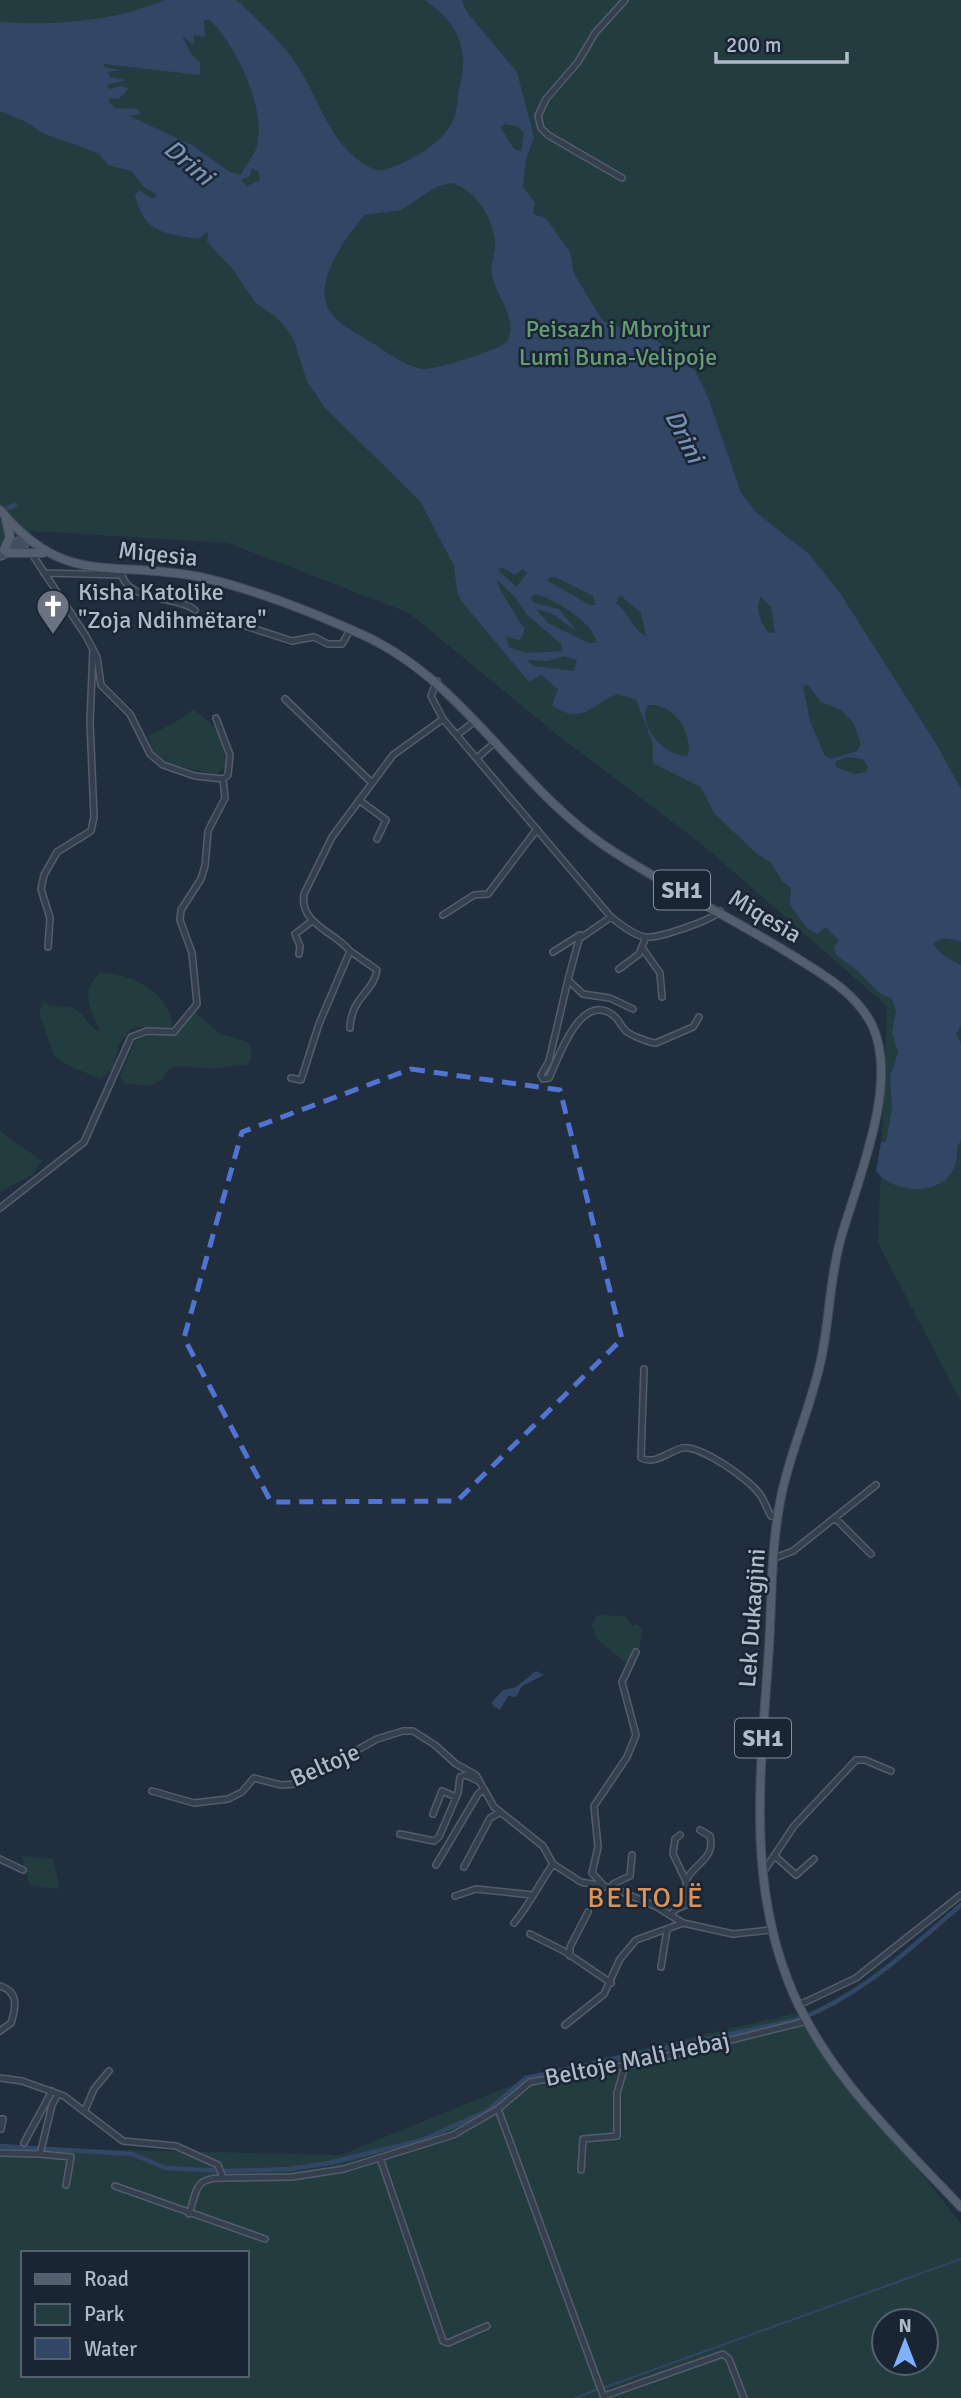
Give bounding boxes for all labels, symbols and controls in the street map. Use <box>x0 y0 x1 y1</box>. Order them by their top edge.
scale bar <box>716 21 847 65</box>
text: 200 m <box>726 32 781 58</box>
water label: Drini <box>157 133 222 195</box>
park label: Peisazh i Mbrojtur Lumi Buna-Velipoje <box>519 314 717 372</box>
water label: Drini <box>657 405 712 471</box>
street label: Miqesia <box>117 535 199 573</box>
place label: Kisha Katolike "Zoja Ndihmëtare" <box>78 577 267 635</box>
church icon: Kisha Katolike "Zoja Ndihmëtare" <box>34 587 72 636</box>
road number: SH1 <box>654 870 710 909</box>
street label: Miqesia <box>723 883 807 949</box>
street label: Lek Dukagjini <box>732 1547 772 1689</box>
road number: SH1 <box>735 1718 791 1758</box>
street label: Beltoje <box>286 1737 364 1793</box>
district label: BELTOJË <box>587 1881 705 1915</box>
street label: Beltoje Mali Hebaj <box>542 2025 732 2093</box>
legend <box>21 2251 248 2377</box>
text: Road <box>84 2266 129 2292</box>
text: Park <box>84 2301 125 2327</box>
north arrow <box>870 2307 940 2377</box>
text: N <box>898 2314 912 2338</box>
text: Water <box>84 2336 137 2362</box>

